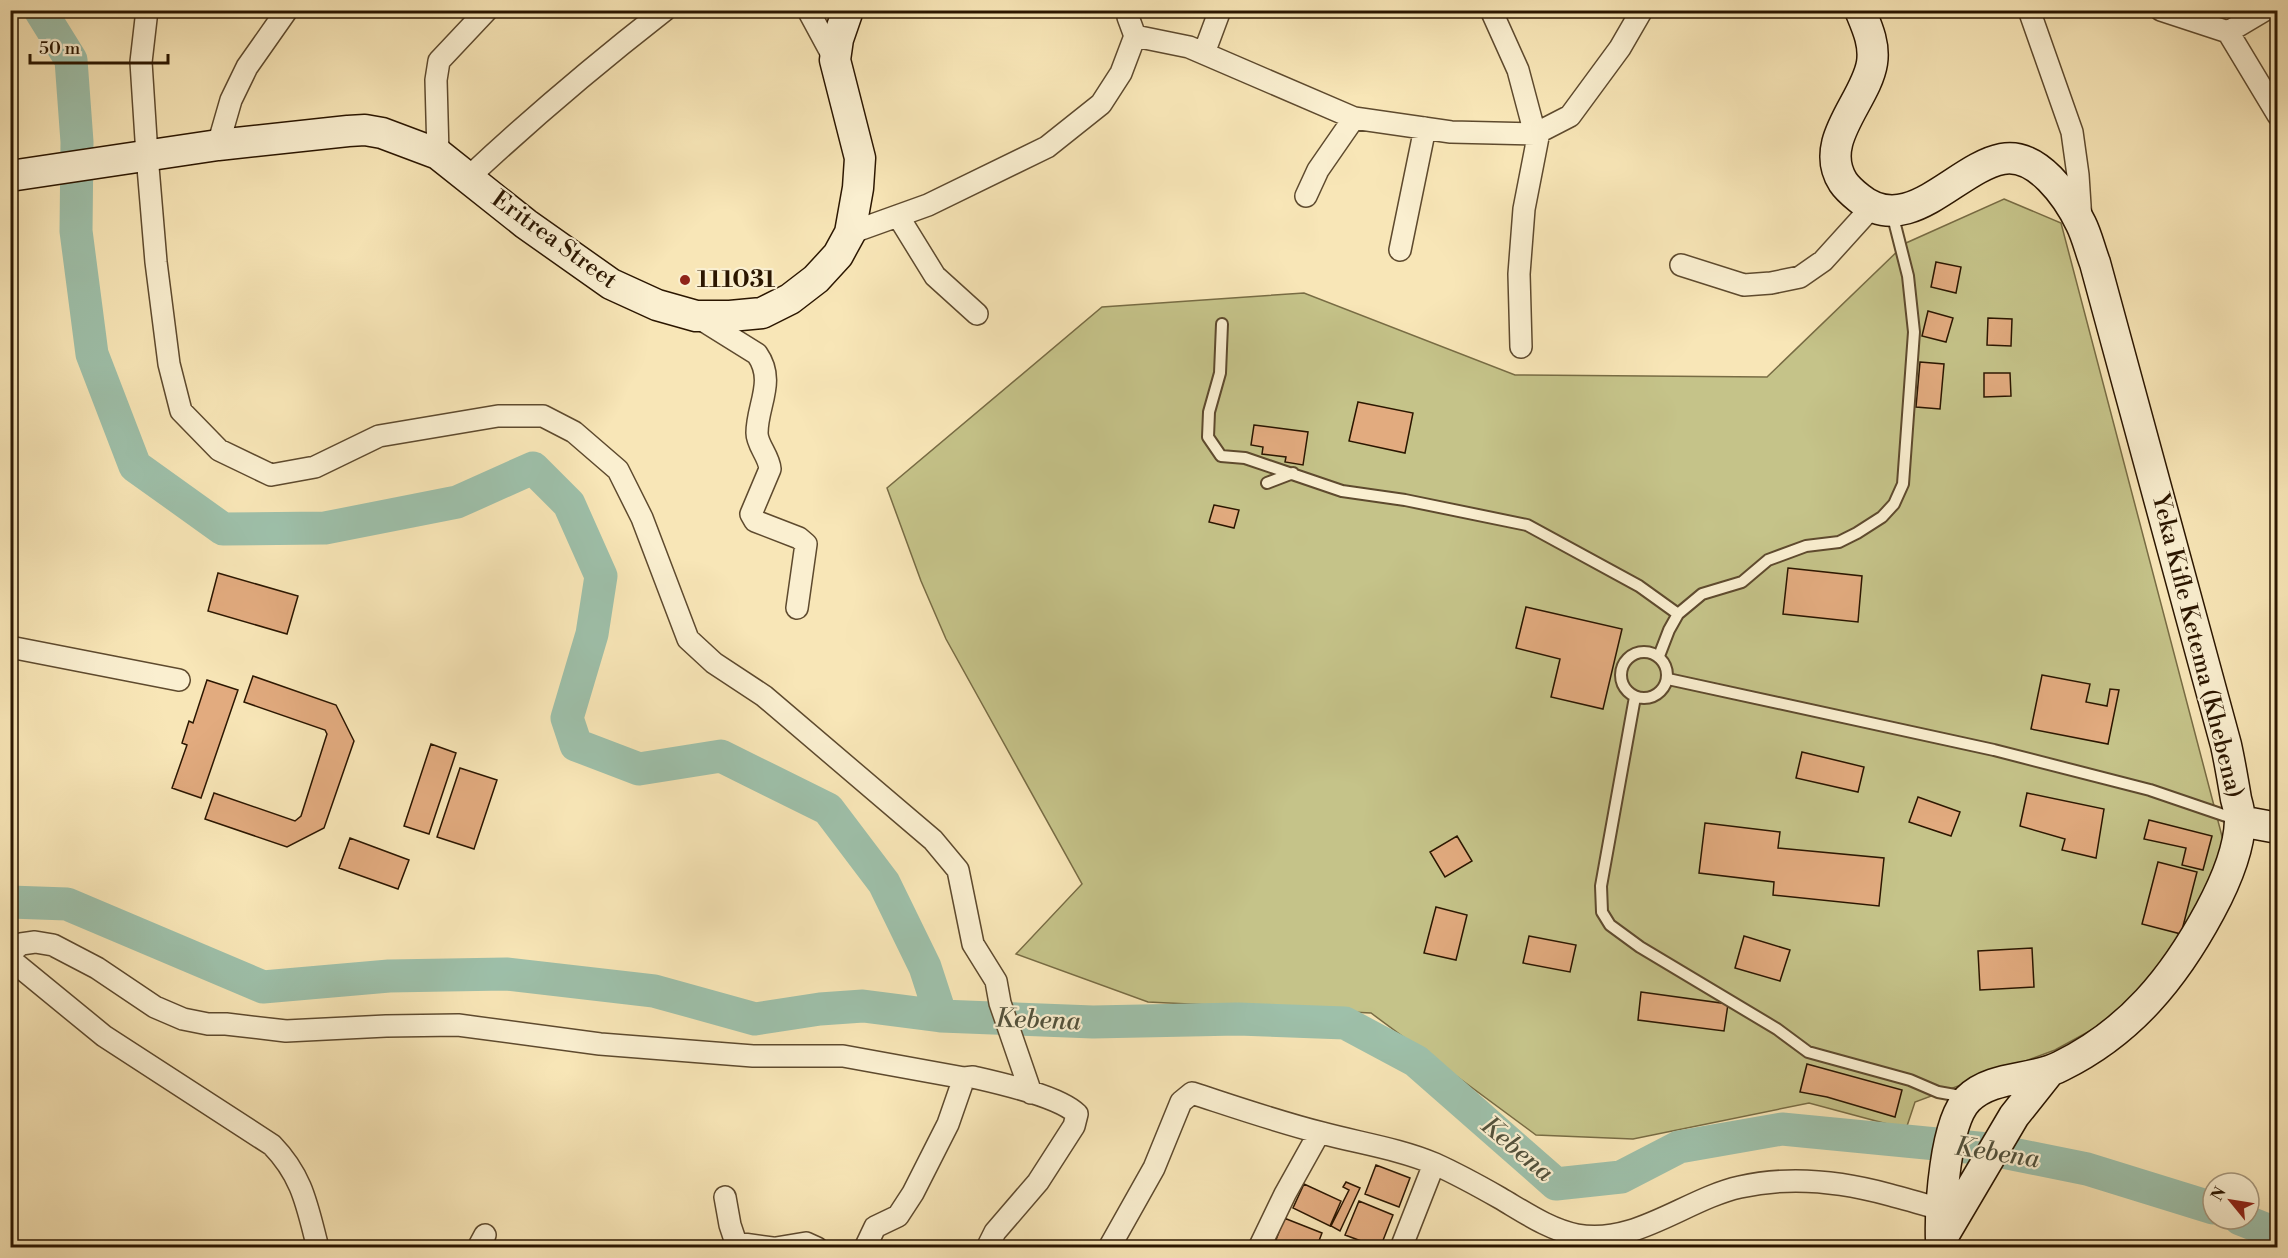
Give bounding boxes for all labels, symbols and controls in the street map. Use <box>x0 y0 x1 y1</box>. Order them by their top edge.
scale bar <box>30 27 168 65</box>
text: 50 m <box>39 37 81 60</box>
street label: Eritrea Street <box>485 184 623 296</box>
place label: 111031 <box>697 265 776 295</box>
marker: 111031 <box>678 273 692 287</box>
street label: Yeka Kifle Ketema (Khebena) <box>2144 489 2249 801</box>
water label: Kebena <box>995 1003 1082 1038</box>
water label: Kebena <box>1474 1109 1560 1189</box>
water label: Kebena <box>1952 1131 2042 1176</box>
north arrow <box>2201 1171 2261 1231</box>
text: N <box>2207 1183 2231 1204</box>

